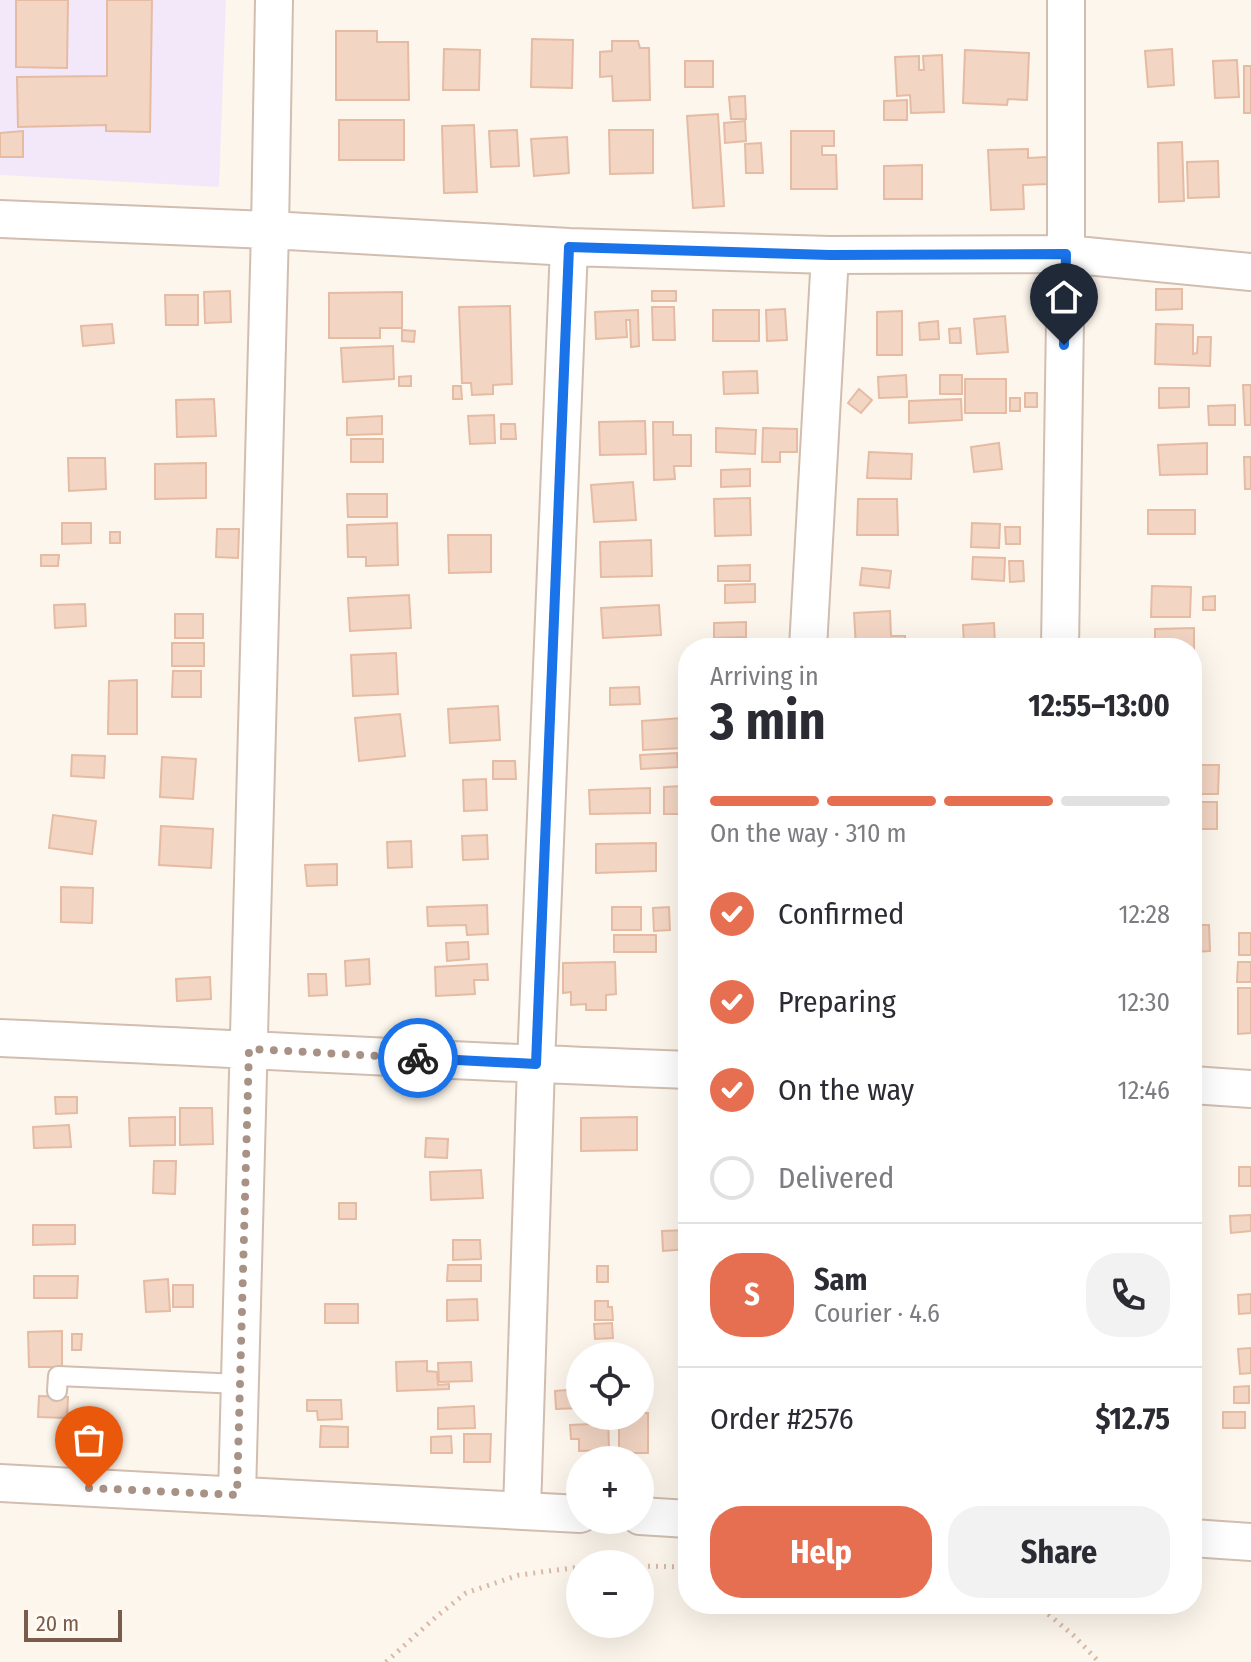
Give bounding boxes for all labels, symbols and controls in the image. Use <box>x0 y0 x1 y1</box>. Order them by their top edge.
pin <box>1030 263 1098 345</box>
icon: home <box>1042 275 1086 319</box>
text: Arriving in <box>710 661 819 692</box>
text: 12:55–13:00 <box>1028 688 1170 724</box>
text: 3 min <box>710 690 826 753</box>
text: On the way · 310 m <box>710 818 907 849</box>
icon: check <box>710 892 754 936</box>
text: Confirmed <box>778 896 904 932</box>
text: 12:28 <box>1118 899 1170 930</box>
icon: check <box>710 980 754 1024</box>
text: Preparing <box>778 984 896 1020</box>
text: 12:30 <box>1117 987 1170 1018</box>
courier <box>378 1018 458 1098</box>
icon: bike <box>396 1036 440 1080</box>
icon: check <box>710 1068 754 1112</box>
text: On the way <box>778 1072 914 1108</box>
text: 12:46 <box>1118 1075 1170 1106</box>
text: Delivered <box>778 1160 894 1196</box>
button: phone <box>1086 1253 1170 1337</box>
text: Sam <box>814 1262 867 1298</box>
text: S <box>744 1277 760 1313</box>
text: Courier · 4.6 <box>814 1298 940 1329</box>
map controls <box>566 1342 654 1638</box>
button: locate <box>566 1342 654 1430</box>
text: Order #2576 <box>710 1401 854 1437</box>
text: $12.75 <box>1095 1401 1170 1437</box>
pin <box>55 1406 123 1488</box>
icon: bag <box>67 1418 111 1462</box>
button: + <box>566 1446 654 1534</box>
button: Help <box>710 1506 932 1598</box>
button: Share <box>948 1506 1170 1598</box>
button: − <box>566 1550 654 1638</box>
scale bar <box>24 1606 122 1642</box>
text: 20 m <box>36 1610 79 1637</box>

